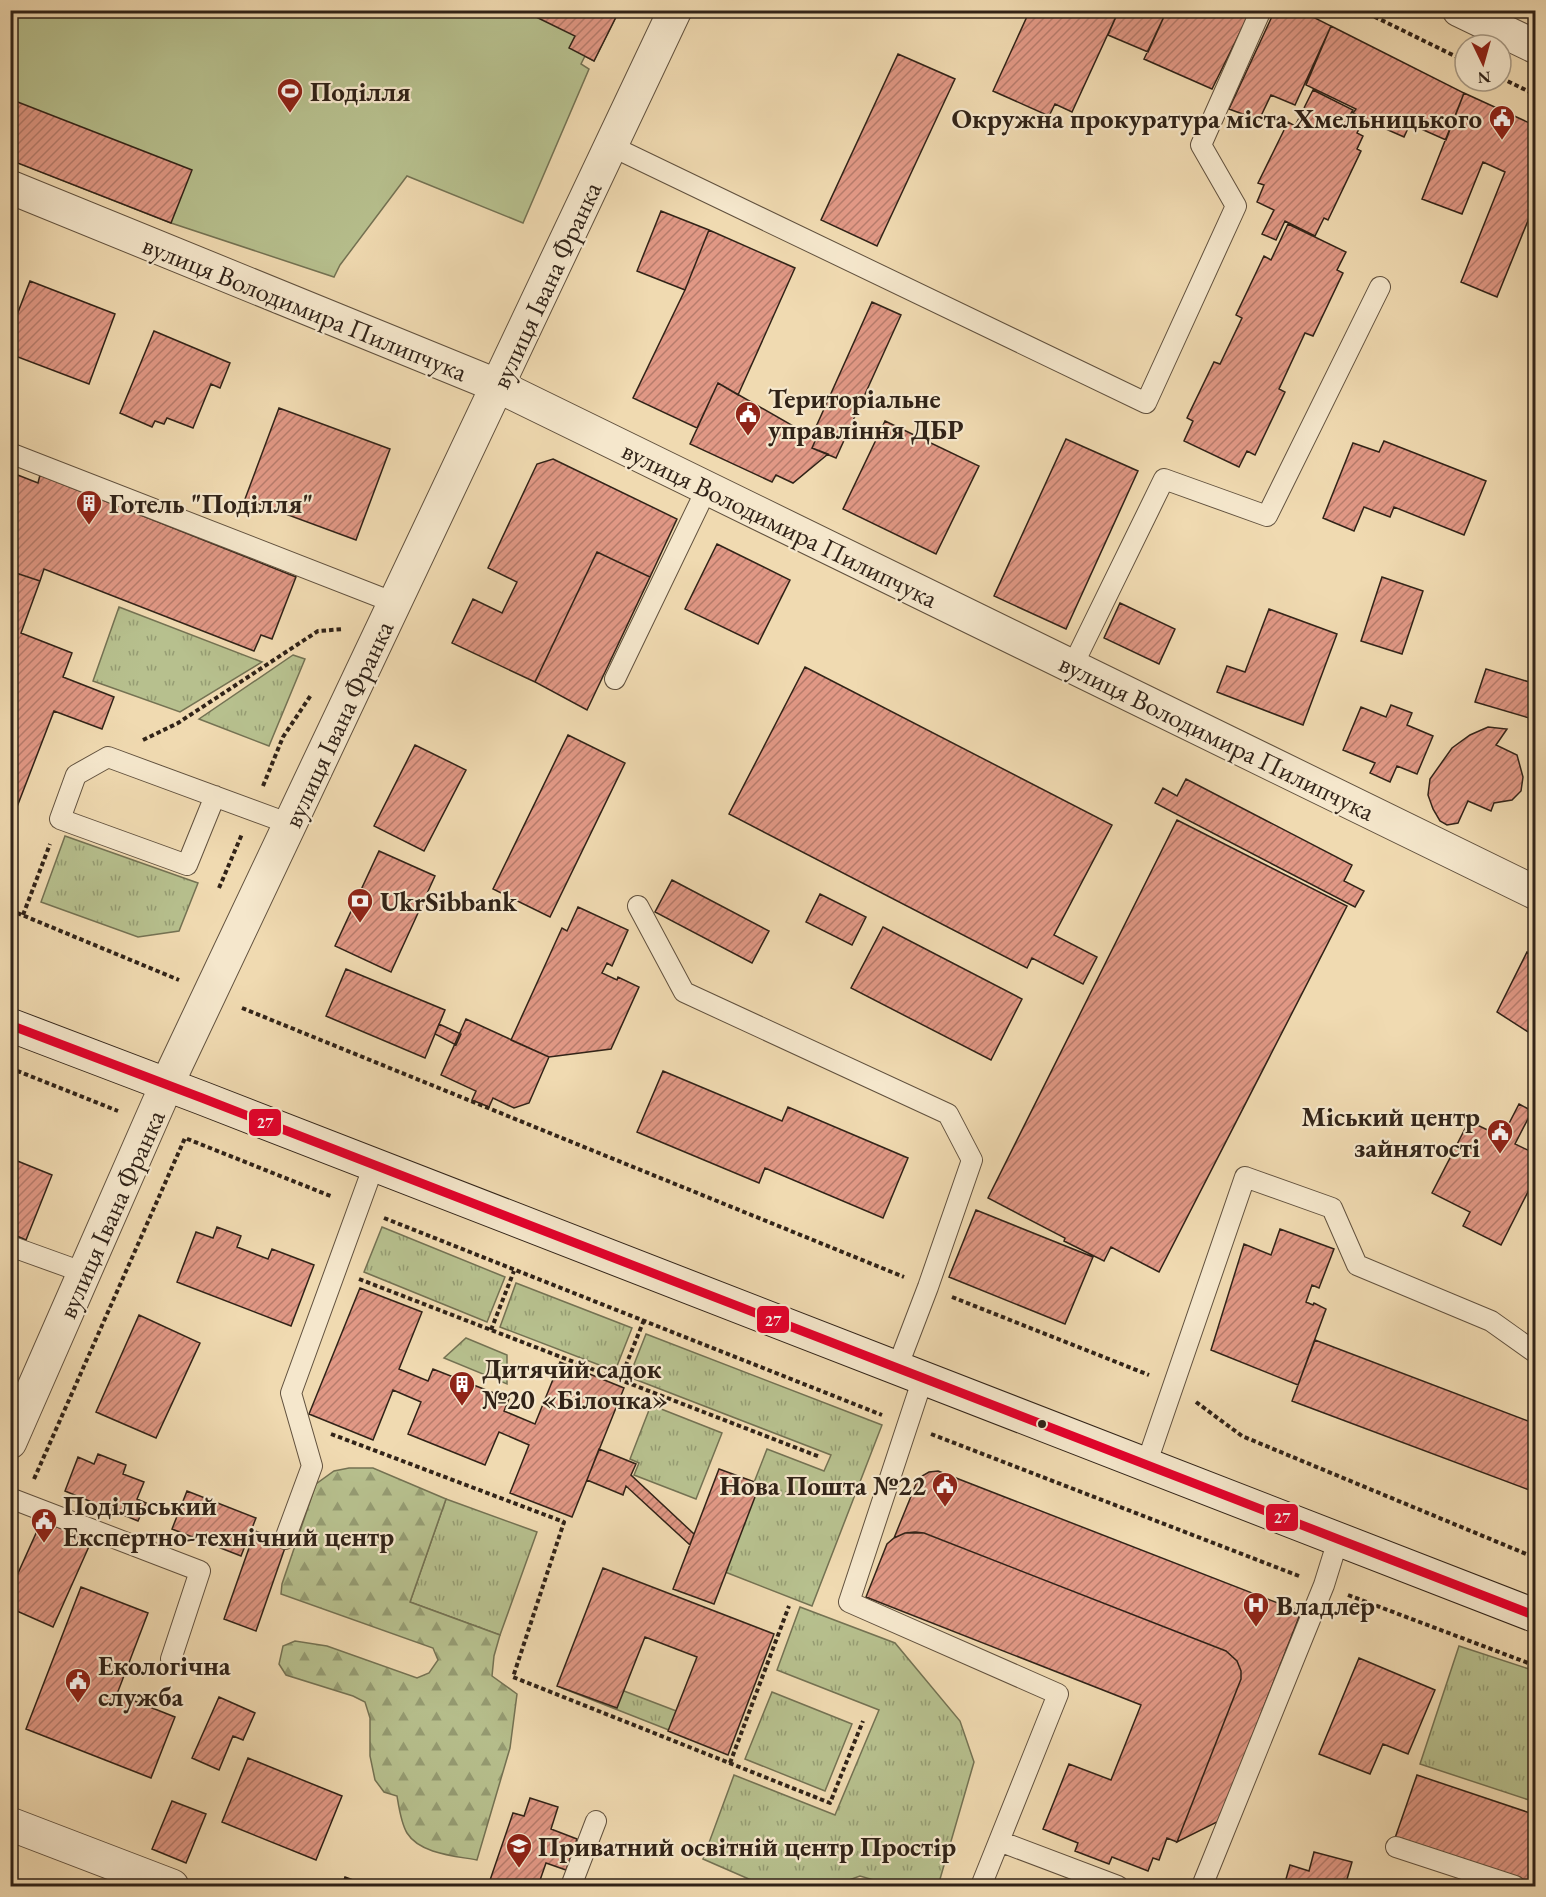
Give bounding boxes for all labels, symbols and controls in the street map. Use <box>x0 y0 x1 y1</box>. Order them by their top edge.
north arrow <box>1453 33 1513 93</box>
text: N <box>1477 66 1492 88</box>
place label: Поділля <box>310 74 411 109</box>
sports icon: Поділля <box>275 76 305 114</box>
place label: Окружна прокуратура міста Хмельницького <box>952 101 1482 136</box>
public building icon: Окружна прокуратура міста Хмельницького <box>1487 103 1517 141</box>
street label: вулиця Івана Франка <box>483 176 609 394</box>
street label: вулиця Володимира Пилипчука <box>138 227 473 389</box>
place label: Територіальне управління ДБР <box>768 381 964 447</box>
public building icon: Територіальне управління ДБР <box>733 399 763 437</box>
street label: вулиця Володимира Пилипчука <box>616 432 944 616</box>
place label: Готель "Поділля" <box>109 486 313 521</box>
building icon: Готель "Поділля" <box>74 488 104 526</box>
street label: вулиця Івана Франка <box>275 615 401 833</box>
street label: вулиця Володимира Пилипчука <box>1053 645 1381 829</box>
place label: UkrSibbank <box>380 884 518 919</box>
bank icon: UkrSibbank <box>345 886 375 924</box>
place label: Міський центр зайнятості <box>1301 1099 1480 1165</box>
street label: вулиця Івана Франка <box>49 1104 173 1324</box>
line badge: 27 <box>248 1108 282 1137</box>
text: 27 <box>257 1112 274 1133</box>
public building icon: Міський центр зайнятості <box>1485 1117 1515 1155</box>
line badge: 27 <box>756 1305 790 1334</box>
text: 27 <box>765 1310 782 1331</box>
place label: Дитячий садок №20 «Білочка» <box>482 1351 668 1417</box>
building icon: Дитячий садок №20 «Білочка» <box>447 1369 477 1407</box>
unlabelled marker <box>1036 1418 1048 1430</box>
place label: Нова Пошта №22 <box>719 1468 926 1503</box>
public building icon: Нова Пошта №22 <box>930 1470 960 1508</box>
place label: Подільський Експертно-технічний центр <box>63 1488 394 1554</box>
line badge: 27 <box>1265 1503 1299 1532</box>
public building icon: Подільський Експертно-технічний центр <box>29 1506 59 1544</box>
text: 27 <box>1274 1507 1291 1528</box>
place label: Владлер <box>1276 1588 1375 1623</box>
hospital icon: Владлер <box>1241 1590 1271 1628</box>
place label: Екологічна служба <box>98 1648 231 1714</box>
public building icon: Екологічна служба <box>63 1666 93 1704</box>
place label: Приватний освітній центр Простір <box>538 1829 956 1864</box>
school or university icon: Приватний освітній центр Простір <box>504 1831 534 1869</box>

